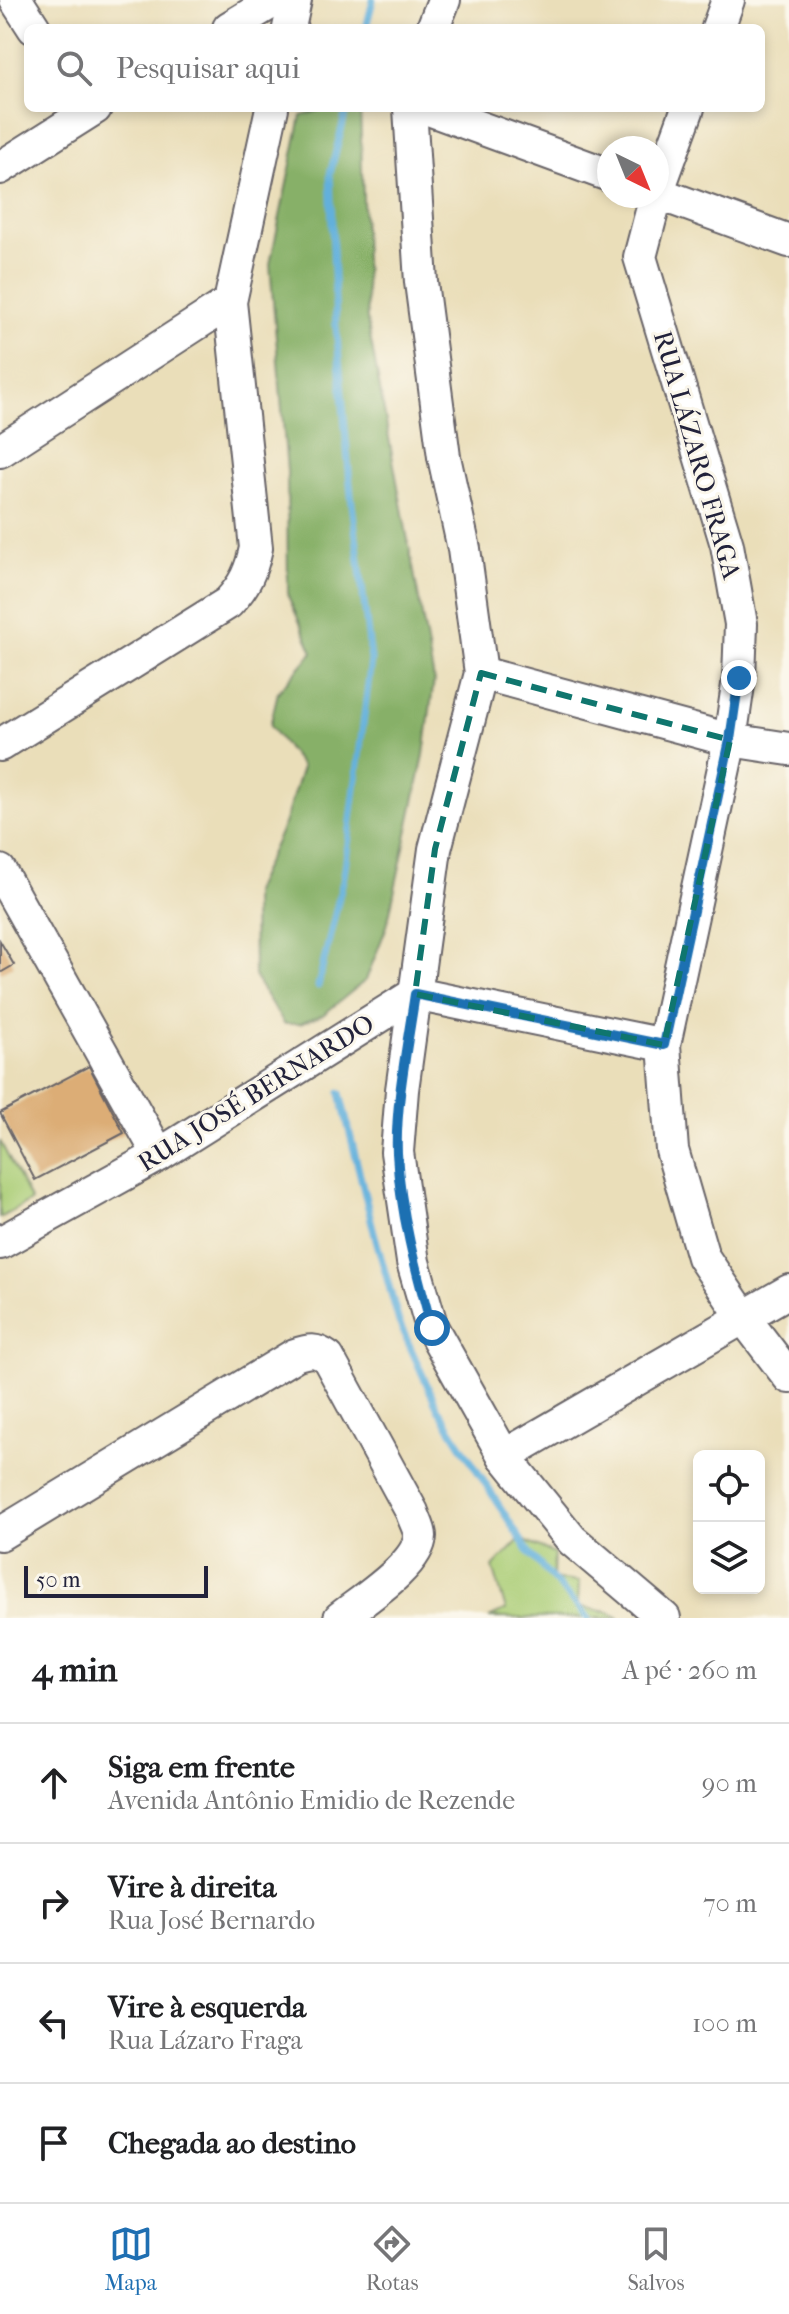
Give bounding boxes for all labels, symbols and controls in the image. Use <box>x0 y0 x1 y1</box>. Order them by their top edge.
search box <box>24 24 765 112</box>
icon: search <box>52 46 96 90</box>
text: Pesquisar aqui <box>116 51 300 86</box>
north arrow <box>597 136 669 208</box>
street label: RUA LÁZARO FRAGA <box>647 327 749 584</box>
route end <box>721 660 757 696</box>
street label: RUA JOSÉ BERNARDO <box>132 1007 380 1178</box>
route start <box>414 1310 450 1346</box>
map controls <box>693 1450 765 1594</box>
button: locate <box>693 1450 765 1522</box>
button: layers <box>693 1522 765 1594</box>
scale bar <box>24 1562 208 1598</box>
text: 50 m <box>36 1567 81 1593</box>
text: 4 min <box>32 1650 117 1690</box>
text: A pé · 260 m <box>622 1655 757 1686</box>
text: Siga em frente <box>108 1750 295 1785</box>
icon: ahead <box>32 1761 76 1805</box>
text: 90 m <box>702 1768 757 1799</box>
text: Avenida Antônio Emidio de Rezende <box>108 1785 515 1816</box>
text: Vire à direita <box>108 1870 276 1905</box>
icon: right <box>32 1881 76 1925</box>
text: 70 m <box>703 1888 757 1919</box>
text: Rua José Bernardo <box>108 1905 315 1936</box>
text: Vire à esquerda <box>108 1990 306 2025</box>
icon: left <box>32 2001 76 2045</box>
text: 100 m <box>692 2008 757 2039</box>
text: Rua Lázaro Fraga <box>108 2025 303 2056</box>
icon: arrive <box>32 2121 76 2165</box>
text: Chegada ao destino <box>108 2126 356 2161</box>
tab: Mapa <box>104 2222 157 2296</box>
tab: Rotas <box>366 2222 419 2296</box>
tab: Salvos <box>627 2222 685 2296</box>

